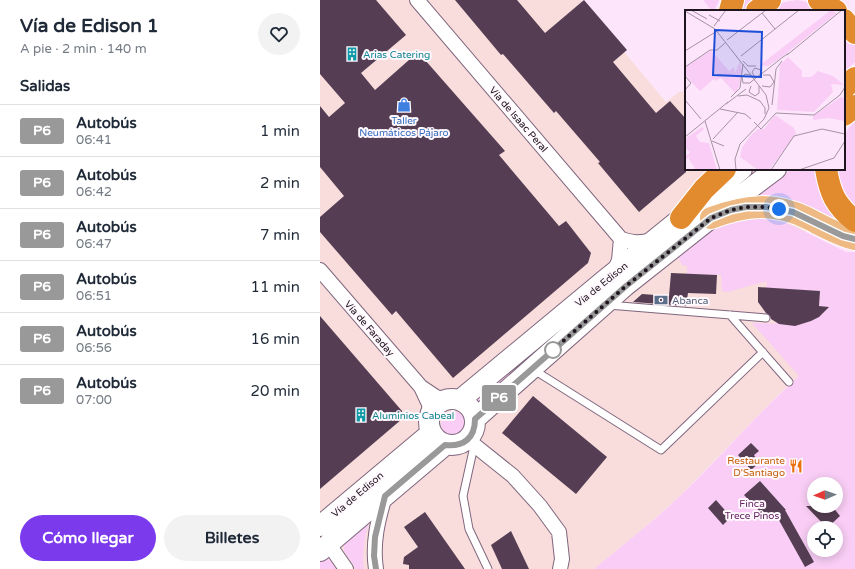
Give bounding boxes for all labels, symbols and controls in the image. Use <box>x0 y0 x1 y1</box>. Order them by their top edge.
inset map <box>685 10 845 170</box>
button: heart <box>258 13 300 55</box>
text: Vía de Edison 1 <box>20 15 159 37</box>
text: A pie · 2 min · 140 m <box>20 41 147 57</box>
building icon: Arias Catering <box>344 46 360 62</box>
place label: Arias Catering <box>363 49 430 61</box>
text: Salidas <box>20 77 70 95</box>
street label: Vía de Isaac Peral <box>486 84 550 155</box>
shop icon: Taller Neumáticos Pájaro <box>396 97 412 113</box>
text: Autobús <box>76 114 137 132</box>
place label: Taller Neumáticos Pájaro <box>359 115 449 139</box>
text: P6 <box>33 122 51 139</box>
text: 1 min <box>260 122 300 140</box>
text: 06:41 <box>76 132 112 148</box>
text: Autobús <box>76 166 137 184</box>
text: P6 <box>33 174 51 191</box>
text: 2 min <box>260 174 300 192</box>
text: 06:42 <box>76 184 112 200</box>
your location <box>769 199 789 219</box>
text: Autobús <box>76 218 137 236</box>
text: P6 <box>33 226 51 243</box>
text: 7 min <box>260 226 300 244</box>
text: 06:47 <box>76 236 112 252</box>
street label: Vía de Edison <box>573 260 630 310</box>
text: Autobús <box>76 270 137 288</box>
text: P6 <box>33 278 51 295</box>
text: 11 min <box>251 278 300 296</box>
text: 06:51 <box>76 288 112 304</box>
bank icon: Abanca <box>653 292 669 308</box>
place label: Abanca <box>672 295 708 307</box>
street label: Vía de Faraday <box>342 298 397 359</box>
text: Autobús <box>76 322 137 340</box>
text: P6 <box>33 330 51 347</box>
text: 16 min <box>251 330 300 348</box>
text: 06:56 <box>76 340 112 356</box>
unlabelled marker <box>544 341 562 359</box>
text: Autobús <box>76 374 137 392</box>
text: P6 <box>33 382 51 399</box>
text: 20 min <box>251 382 300 400</box>
line badge: P6 <box>481 385 517 411</box>
text: P6 <box>490 389 508 406</box>
text: 07:00 <box>76 392 112 408</box>
building icon: Aluminios Cabeal <box>353 407 369 423</box>
place label: Aluminios Cabeal <box>372 410 454 422</box>
place label: Restaurante D'Santiago <box>727 455 785 479</box>
restaurant icon: Restaurante D'Santiago <box>788 458 804 474</box>
street label: Vía de Edison <box>329 470 386 520</box>
north arrow <box>807 477 843 513</box>
map controls <box>807 477 843 557</box>
park label: Finca Trece Pinos <box>725 498 779 522</box>
button: Cómo llegar <box>20 515 156 561</box>
button: Billetes <box>164 515 300 561</box>
button: locate <box>807 521 843 557</box>

